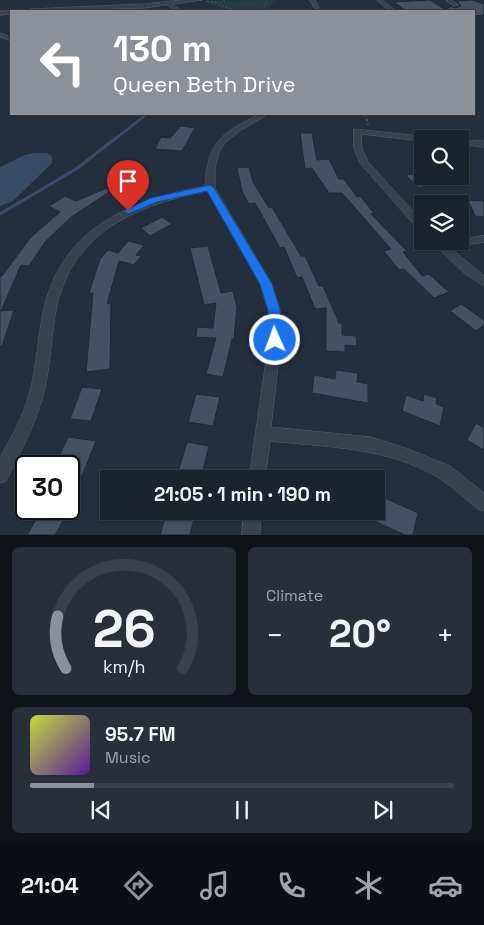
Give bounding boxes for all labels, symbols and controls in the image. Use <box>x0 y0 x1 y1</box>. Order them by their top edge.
text: 130 m <box>113 27 212 71</box>
icon: left <box>30 30 95 95</box>
text: Queen Beth Drive <box>113 70 295 98</box>
map controls <box>414 130 469 250</box>
button: search <box>414 130 469 185</box>
pin <box>107 160 149 211</box>
icon: arrive <box>114 167 142 195</box>
button: layers <box>414 195 469 250</box>
position arrow <box>248 313 300 365</box>
speed limit sign: 30 <box>15 455 80 520</box>
text: 21:05 · 1 min · 190 m <box>154 482 331 507</box>
text: Climate <box>266 585 323 606</box>
text: 26 <box>92 596 156 662</box>
text: 20° <box>329 610 391 658</box>
text: − <box>266 617 283 653</box>
text: + <box>437 617 454 653</box>
text: km/h <box>103 655 145 678</box>
text: 95.7 FM <box>105 722 175 747</box>
text: Music <box>105 747 151 768</box>
icon: previous <box>87 796 115 824</box>
icon: pause <box>228 796 256 824</box>
icon: next <box>369 796 397 824</box>
icon: directions <box>121 868 156 903</box>
icon: music <box>197 868 232 903</box>
icon: phone <box>274 868 309 903</box>
icon: climate <box>351 868 386 903</box>
icon: car <box>428 868 463 903</box>
text: 21:04 <box>21 871 79 899</box>

